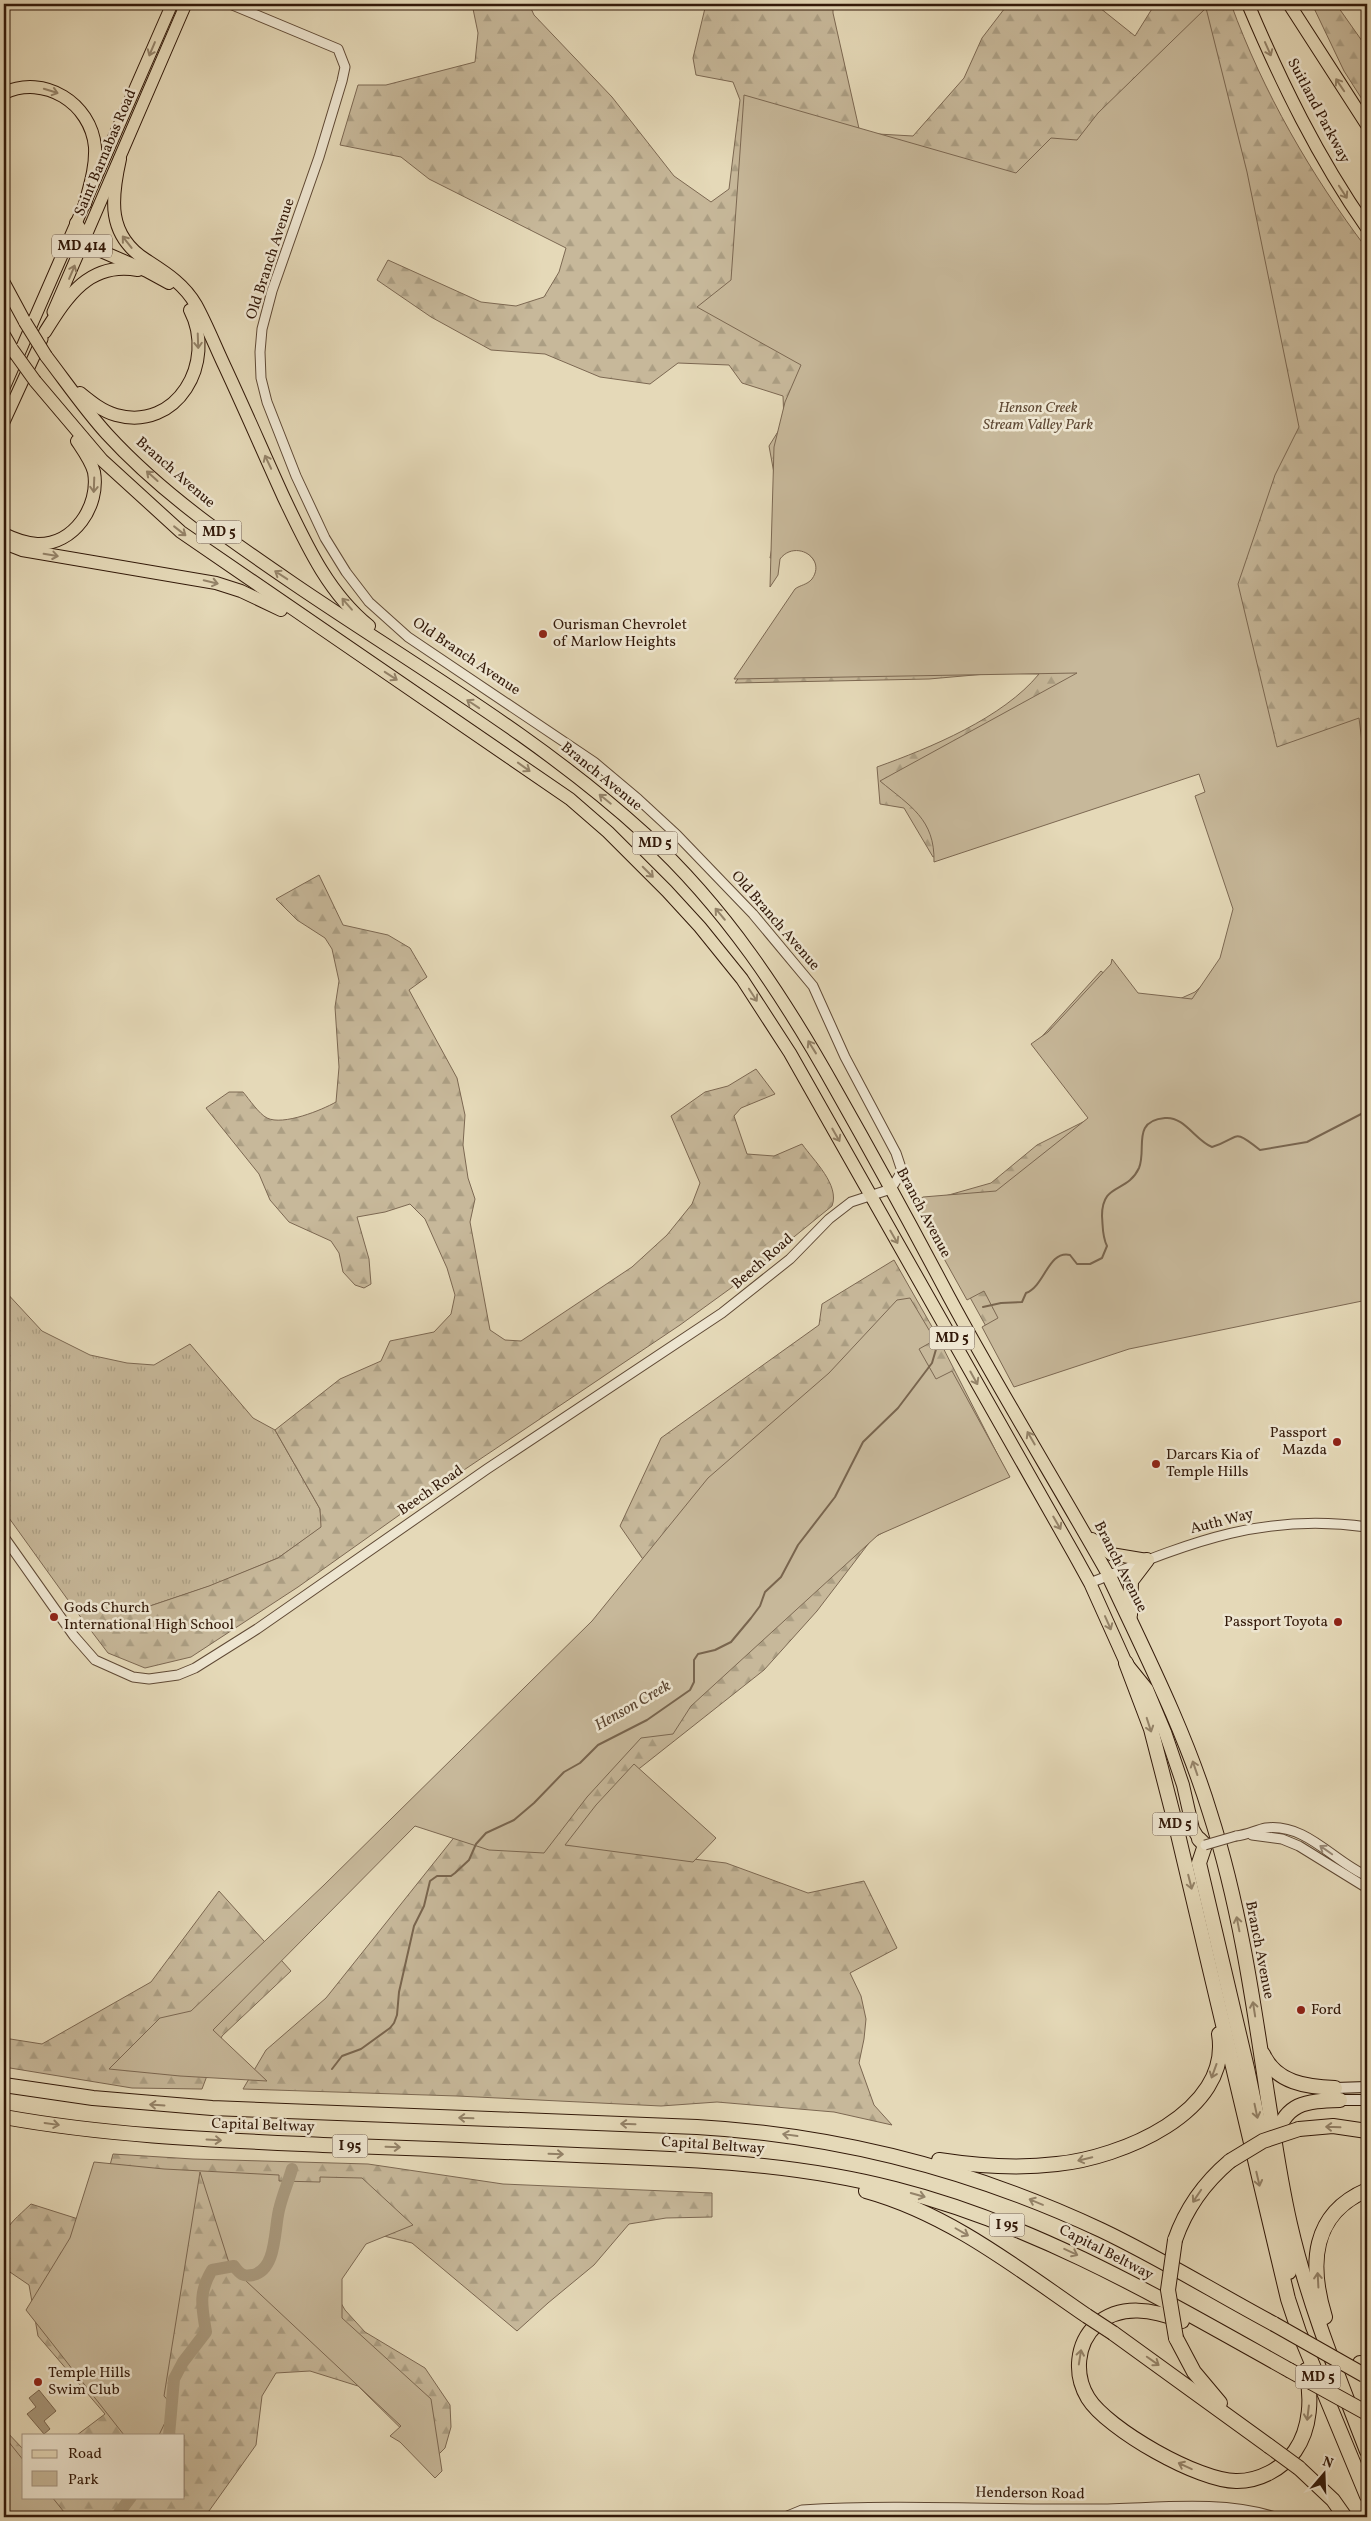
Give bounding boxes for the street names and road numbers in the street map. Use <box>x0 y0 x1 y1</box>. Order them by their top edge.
street label: Suitland Parkway <box>1281 55 1355 167</box>
street label: Saint Barnabas Road <box>70 86 142 220</box>
street label: Old Branch Avenue <box>241 196 301 322</box>
road number: MD 414 <box>52 235 112 258</box>
street label: Branch Avenue <box>131 432 219 514</box>
road number: MD 5 <box>196 520 242 544</box>
street label: Old Branch Avenue <box>408 613 524 701</box>
street label: Branch Avenue <box>556 738 646 816</box>
road number: MD 5 <box>632 831 678 854</box>
street label: Old Branch Avenue <box>726 866 824 976</box>
street label: Branch Avenue <box>890 1164 956 1262</box>
street label: Beech Road <box>728 1229 798 1295</box>
road number: MD 5 <box>930 1326 974 1350</box>
street label: Beech Road <box>394 1461 468 1521</box>
street label: Auth Way <box>1188 1504 1256 1540</box>
street label: Branch Avenue <box>1088 1518 1152 1616</box>
road number: MD 5 <box>1152 1812 1198 1836</box>
street label: Branch Avenue <box>1239 1899 1279 2001</box>
street label: Capital Beltway <box>211 2114 315 2138</box>
street label: Capital Beltway <box>661 2132 765 2160</box>
road number: I 95 <box>332 2134 368 2158</box>
road number: I 95 <box>990 2214 1024 2236</box>
street label: Capital Beltway <box>1055 2220 1157 2286</box>
road number: MD 5 <box>1296 2366 1340 2388</box>
street label: Henderson Road <box>975 2483 1085 2505</box>

